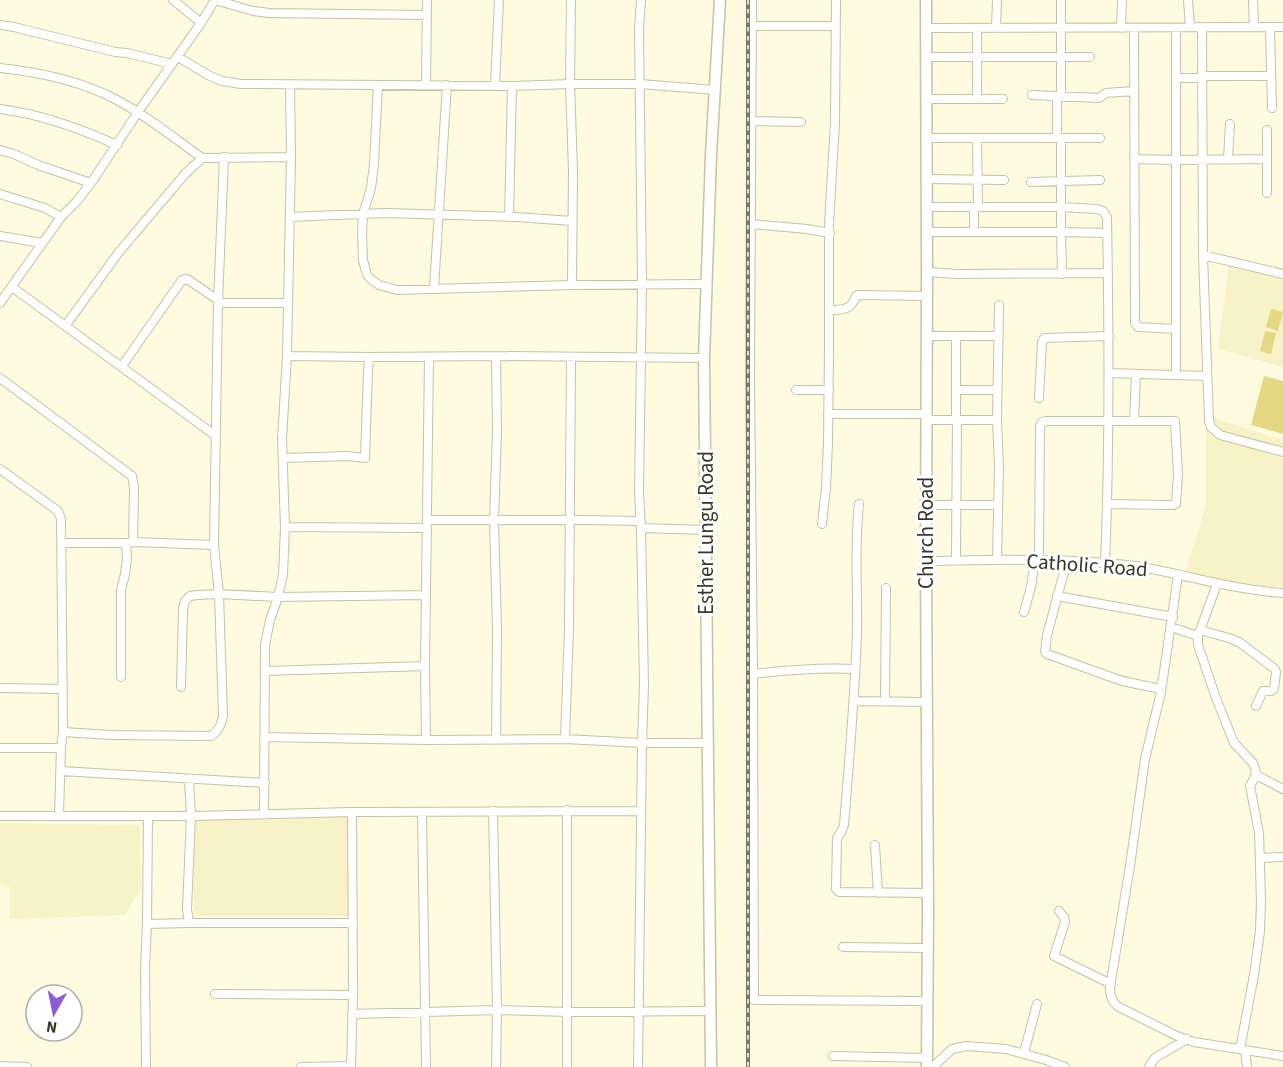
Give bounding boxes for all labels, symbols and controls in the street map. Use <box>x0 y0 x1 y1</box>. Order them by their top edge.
street label: Esther Lungu Road <box>691 451 721 615</box>
street label: Church Road <box>911 477 941 589</box>
street label: Catholic Road <box>1025 546 1149 584</box>
north arrow <box>24 983 84 1043</box>
text: N <box>45 1015 59 1039</box>

